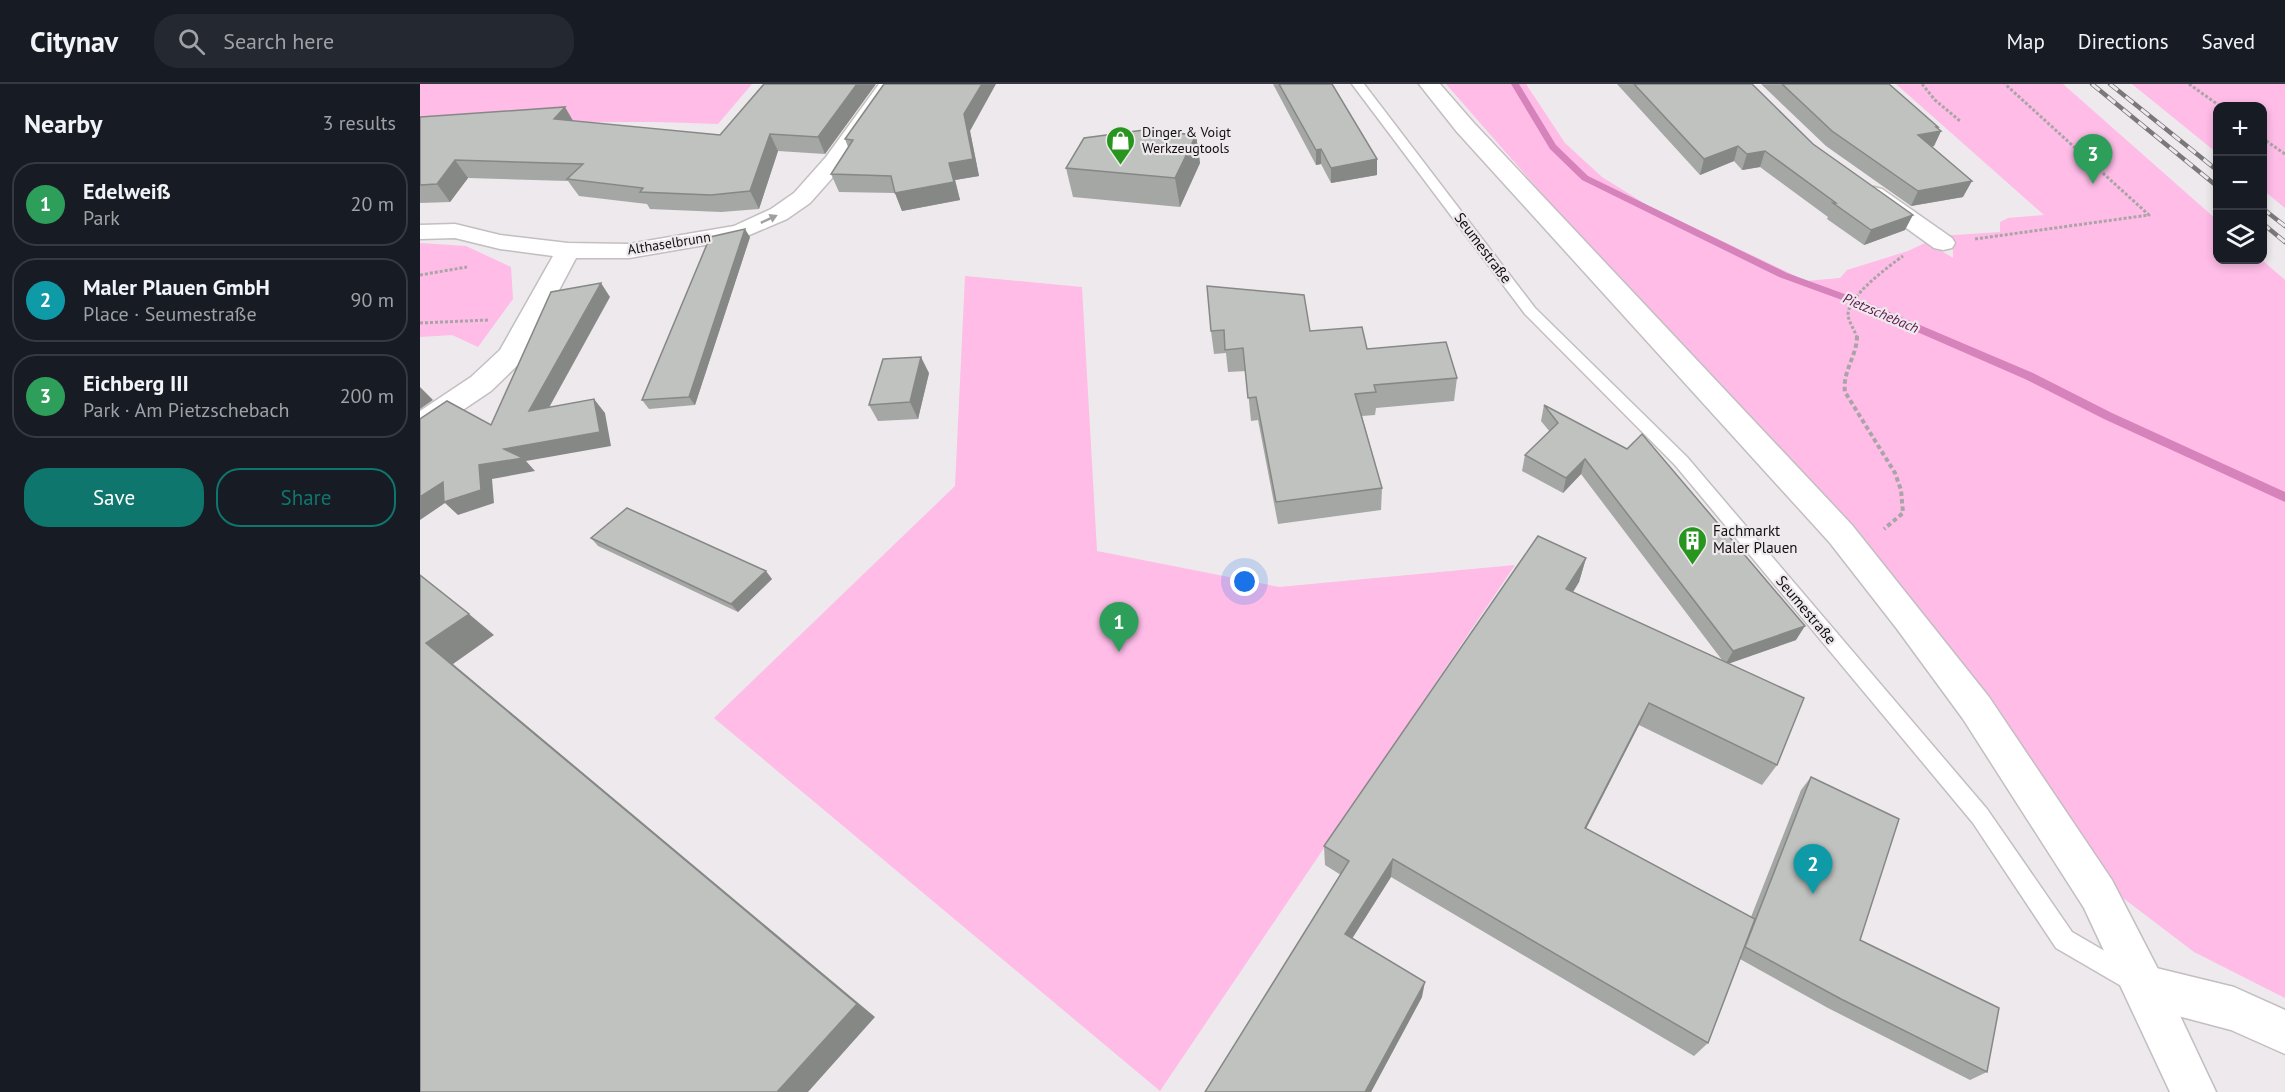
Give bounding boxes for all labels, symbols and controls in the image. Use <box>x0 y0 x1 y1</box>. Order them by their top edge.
search box <box>154 14 574 68</box>
text: Citynav <box>30 23 118 60</box>
icon: search <box>175 25 208 58</box>
text: Search here <box>223 27 334 55</box>
text: Map <box>2006 28 2045 55</box>
text: Directions <box>2078 28 2169 55</box>
text: Saved <box>2202 28 2255 55</box>
map controls <box>2213 102 2267 264</box>
button: + <box>2213 102 2267 156</box>
text: Nearby <box>24 107 102 140</box>
text: 3 results <box>323 110 396 136</box>
place label: Dinger & Voigt Werkzeugtools <box>1142 123 1231 157</box>
shop icon: Dinger & Voigt Werkzeugtools <box>1105 124 1137 166</box>
pin: 3 <box>2074 135 2112 184</box>
button: − <box>2213 156 2267 210</box>
text: Edelweiß <box>83 177 171 205</box>
text: 1 <box>40 191 51 217</box>
text: 20 m <box>351 191 394 217</box>
text: Park <box>83 205 120 231</box>
street label: Seumestraße <box>1451 208 1516 287</box>
button: layers <box>2213 210 2267 264</box>
one-way arrow <box>760 214 777 223</box>
street label: Althaselbrunn <box>626 228 712 258</box>
text: Maler Plauen GmbH <box>83 273 270 301</box>
text: 2 <box>40 287 51 313</box>
text: 90 m <box>351 287 394 313</box>
water label: Pietzschebach <box>1840 289 1922 337</box>
text: Place · Seumestraße <box>83 301 257 327</box>
text: Eichberg III <box>83 369 189 397</box>
text: 3 <box>40 383 51 409</box>
text: 200 m <box>340 383 394 409</box>
text: Park · Am Pietzschebach <box>83 397 289 423</box>
button: Save <box>24 468 204 527</box>
button: Share <box>216 468 396 527</box>
place label: Fachmarkt Maler Plauen <box>1713 521 1798 557</box>
building icon: Fachmarkt Maler Plauen <box>1676 524 1708 566</box>
your location <box>1230 567 1259 596</box>
street label: Seumestraße <box>1772 571 1841 648</box>
pin: 1 <box>1100 602 1138 652</box>
pin: 2 <box>1794 844 1832 894</box>

